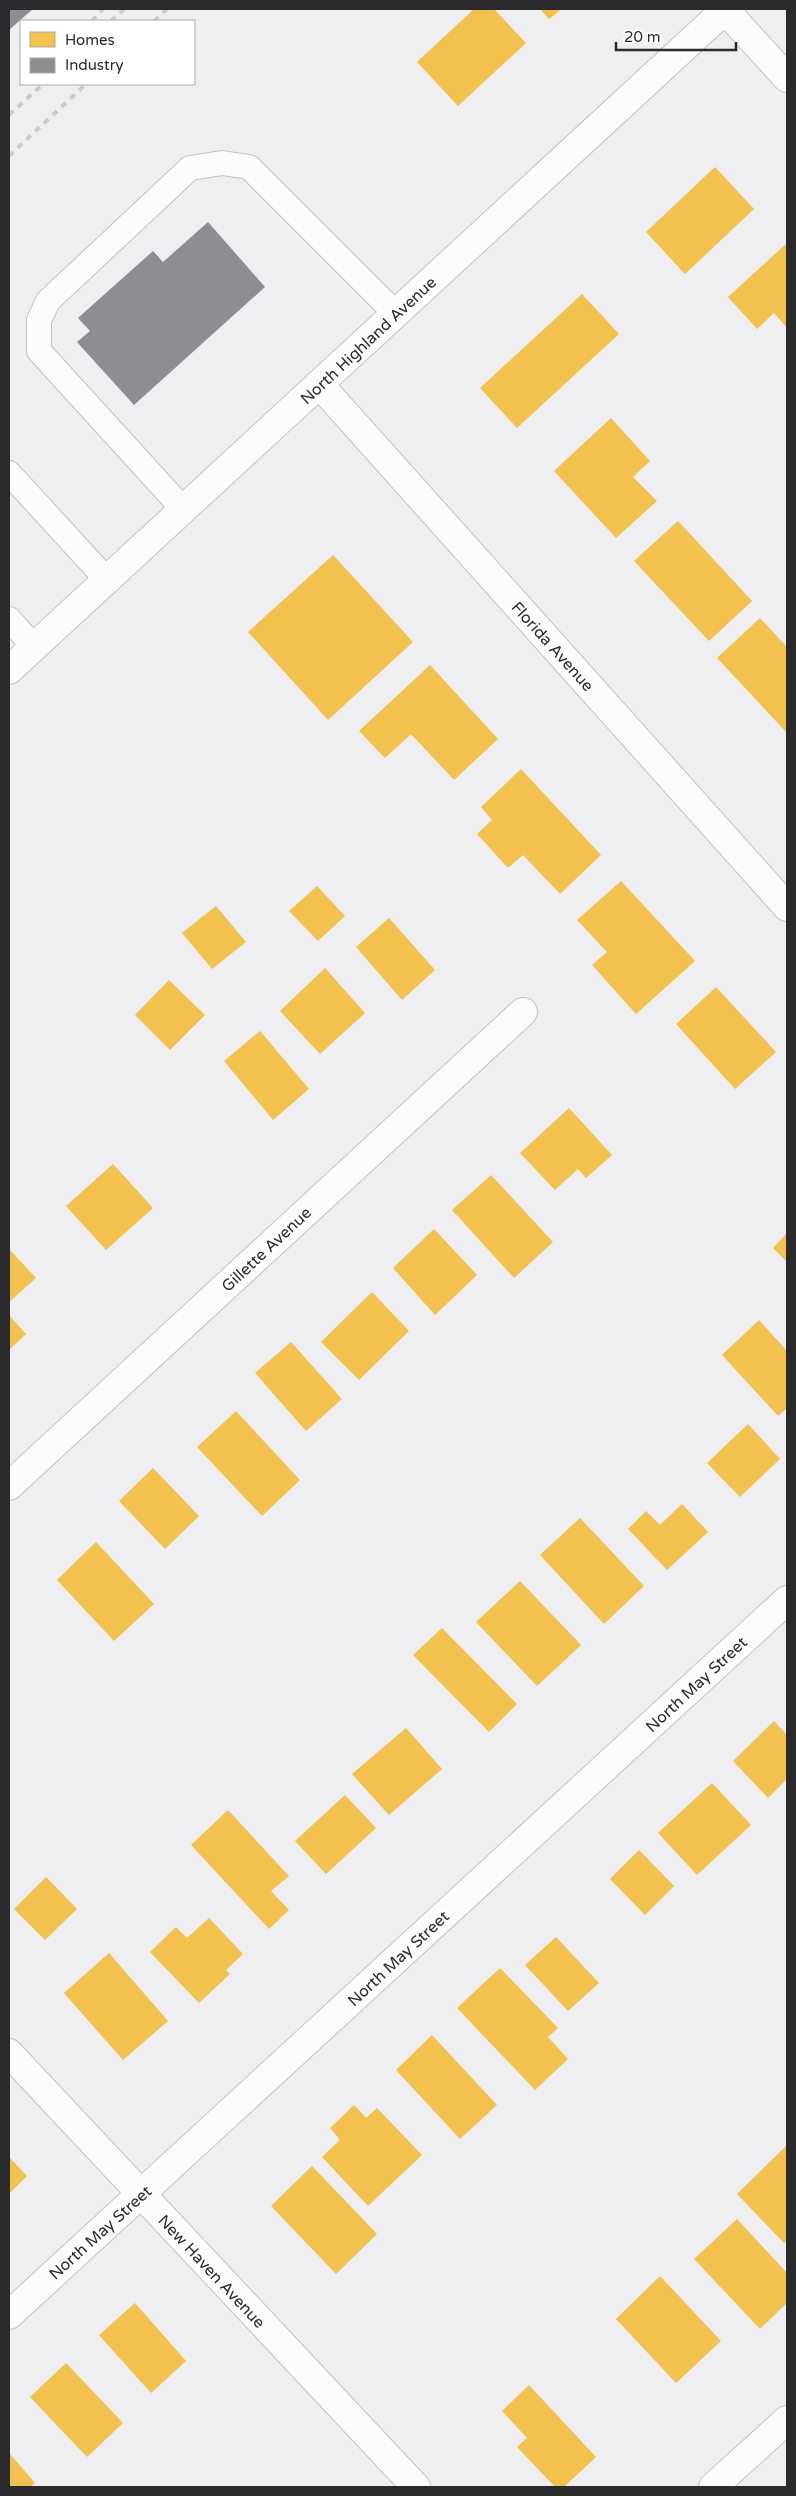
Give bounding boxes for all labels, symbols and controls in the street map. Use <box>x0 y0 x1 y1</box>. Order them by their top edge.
legend <box>20 20 195 85</box>
scale bar <box>616 20 736 52</box>
text: 20 m <box>624 28 661 46</box>
text: Homes <box>65 31 115 49</box>
text: Industry <box>65 56 124 74</box>
street label: North Highland Avenue <box>297 273 441 409</box>
street label: Florida Avenue <box>507 598 598 696</box>
street label: Gillette Avenue <box>218 1203 316 1297</box>
street label: North May Street <box>642 1633 752 1737</box>
street label: North May Street <box>344 1907 454 2011</box>
street label: North May Street <box>45 2181 156 2284</box>
street label: New Haven Avenue <box>154 2211 269 2333</box>

